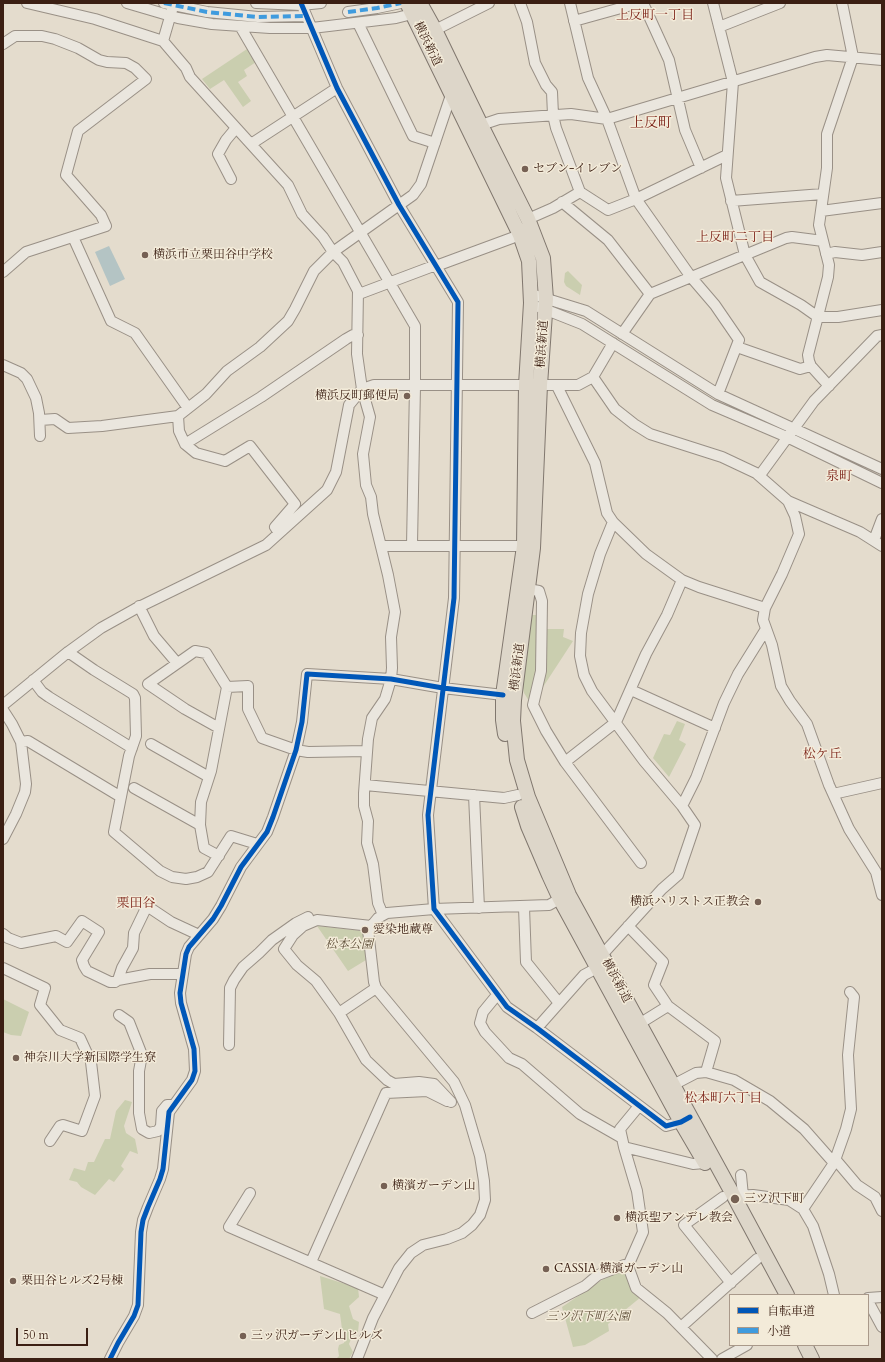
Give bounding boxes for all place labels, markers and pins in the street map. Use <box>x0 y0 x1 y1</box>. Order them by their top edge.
place label: セブン-イレブン <box>533 162 622 176</box>
marker: セブン-イレブン <box>520 164 530 174</box>
place label: 横浜市立栗田谷中学校 <box>153 248 273 262</box>
marker: 横浜市立栗田谷中学校 <box>140 250 150 260</box>
place label: 横浜反町郵便局 <box>315 389 399 403</box>
marker: 横浜反町郵便局 <box>402 391 412 401</box>
place label: 横浜ハリストス正教会 <box>630 895 750 909</box>
marker: 横浜ハリストス正教会 <box>753 897 763 907</box>
place label: 愛染地蔵尊 <box>373 923 433 937</box>
marker: 愛染地蔵尊 <box>360 925 370 935</box>
place label: 神奈川大学新国際学生寮 <box>24 1051 156 1065</box>
marker: 神奈川大学新国際学生寮 <box>11 1053 21 1063</box>
place label: 横濱ガーデン山 <box>392 1179 476 1193</box>
marker: 横濱ガーデン山 <box>379 1181 389 1191</box>
place label: 三ツ沢下町 <box>744 1192 804 1206</box>
marker: 三ツ沢下町 <box>729 1193 741 1205</box>
place label: 横浜聖アンデレ教会 <box>625 1211 733 1225</box>
marker: 横浜聖アンデレ教会 <box>612 1213 622 1223</box>
place label: CASSIA 横濱ガーデン山 <box>554 1262 684 1276</box>
marker: CASSIA 横濱ガーデン山 <box>541 1264 551 1274</box>
place label: 栗田谷ヒルズ2号棟 <box>21 1274 123 1288</box>
marker: 栗田谷ヒルズ2号棟 <box>8 1276 18 1286</box>
place label: 三ッ沢ガーデン山ヒルズ <box>251 1329 383 1343</box>
marker: 三ッ沢ガーデン山ヒルズ <box>238 1331 248 1341</box>

